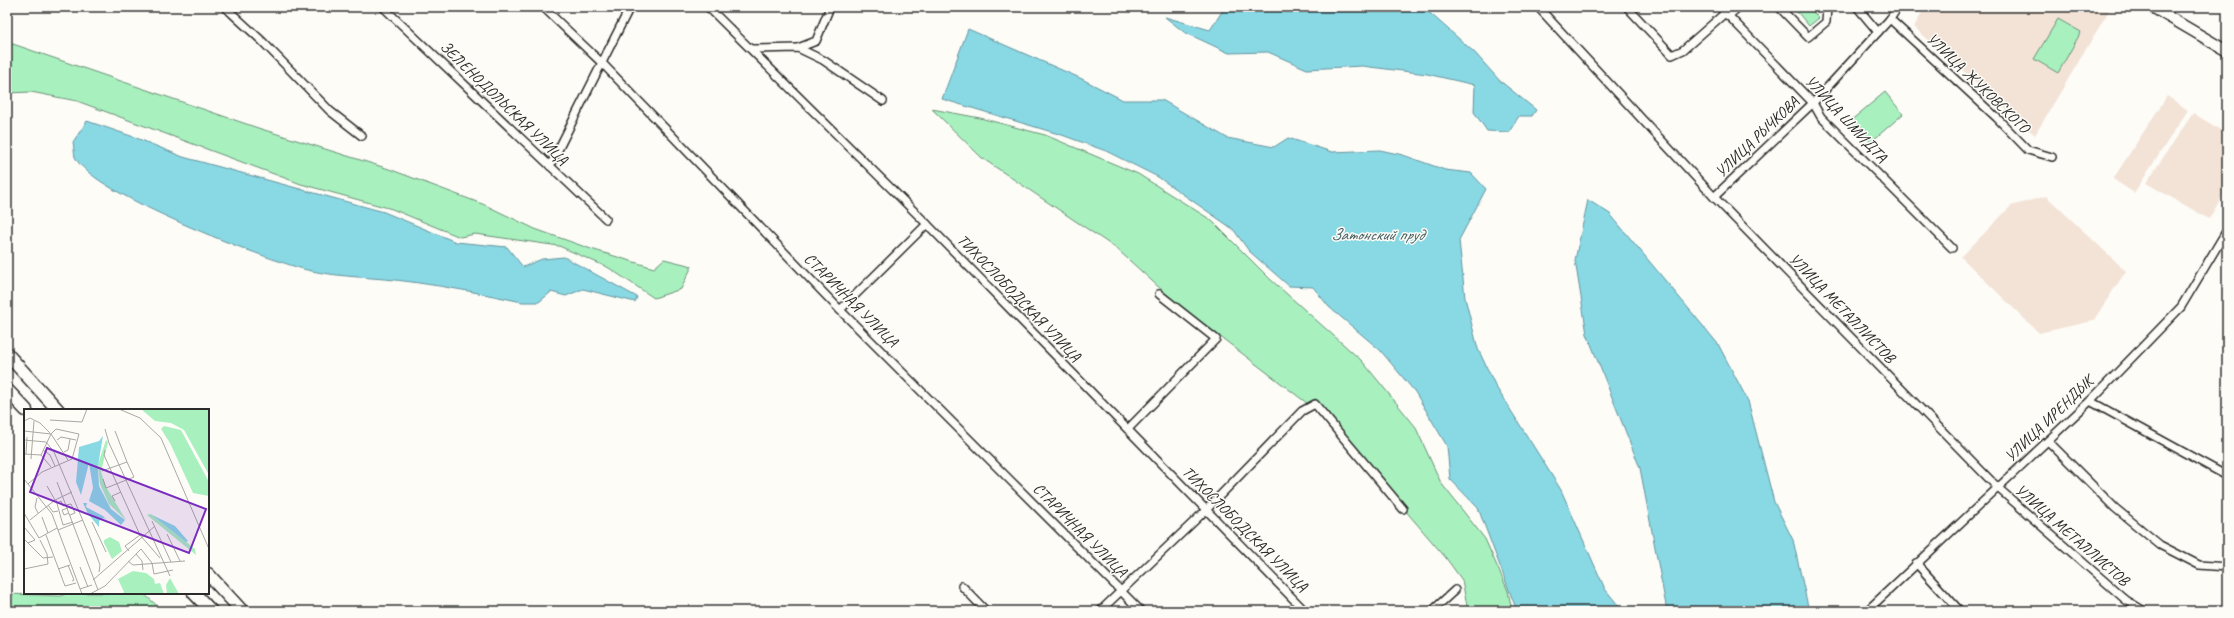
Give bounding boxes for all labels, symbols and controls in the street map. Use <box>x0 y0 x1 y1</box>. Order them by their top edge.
street label: УЛИЦА ЖУКОВСКОГО <box>1922 29 2035 139</box>
street label: ЗЕЛЕНОДОЛЬСКАЯ УЛИЦА <box>436 37 573 170</box>
street label: УЛИЦА ШМИДТА <box>1801 71 1892 167</box>
street label: УЛИЦА РЫЧКОВА <box>1711 92 1804 182</box>
water label: Затонский пруд <box>1331 224 1428 245</box>
street label: ТИХОСЛОБОДСКАЯ УЛИЦА <box>953 230 1086 367</box>
street label: СТАРИЧНАЯ УЛИЦА <box>800 249 903 352</box>
street label: УЛИЦА МЕТАЛЛИСТОВ <box>1785 249 1901 368</box>
street label: УЛИЦА ИРЕНДЫК <box>2000 370 2100 466</box>
inset map <box>24 409 209 594</box>
street label: ТИХОСЛОБОДСКАЯ УЛИЦА <box>1178 462 1313 597</box>
street label: СТАРИЧНАЯ УЛИЦА <box>1029 479 1132 582</box>
street label: УЛИЦА МЕТАЛЛИСТОВ <box>2011 480 2135 591</box>

